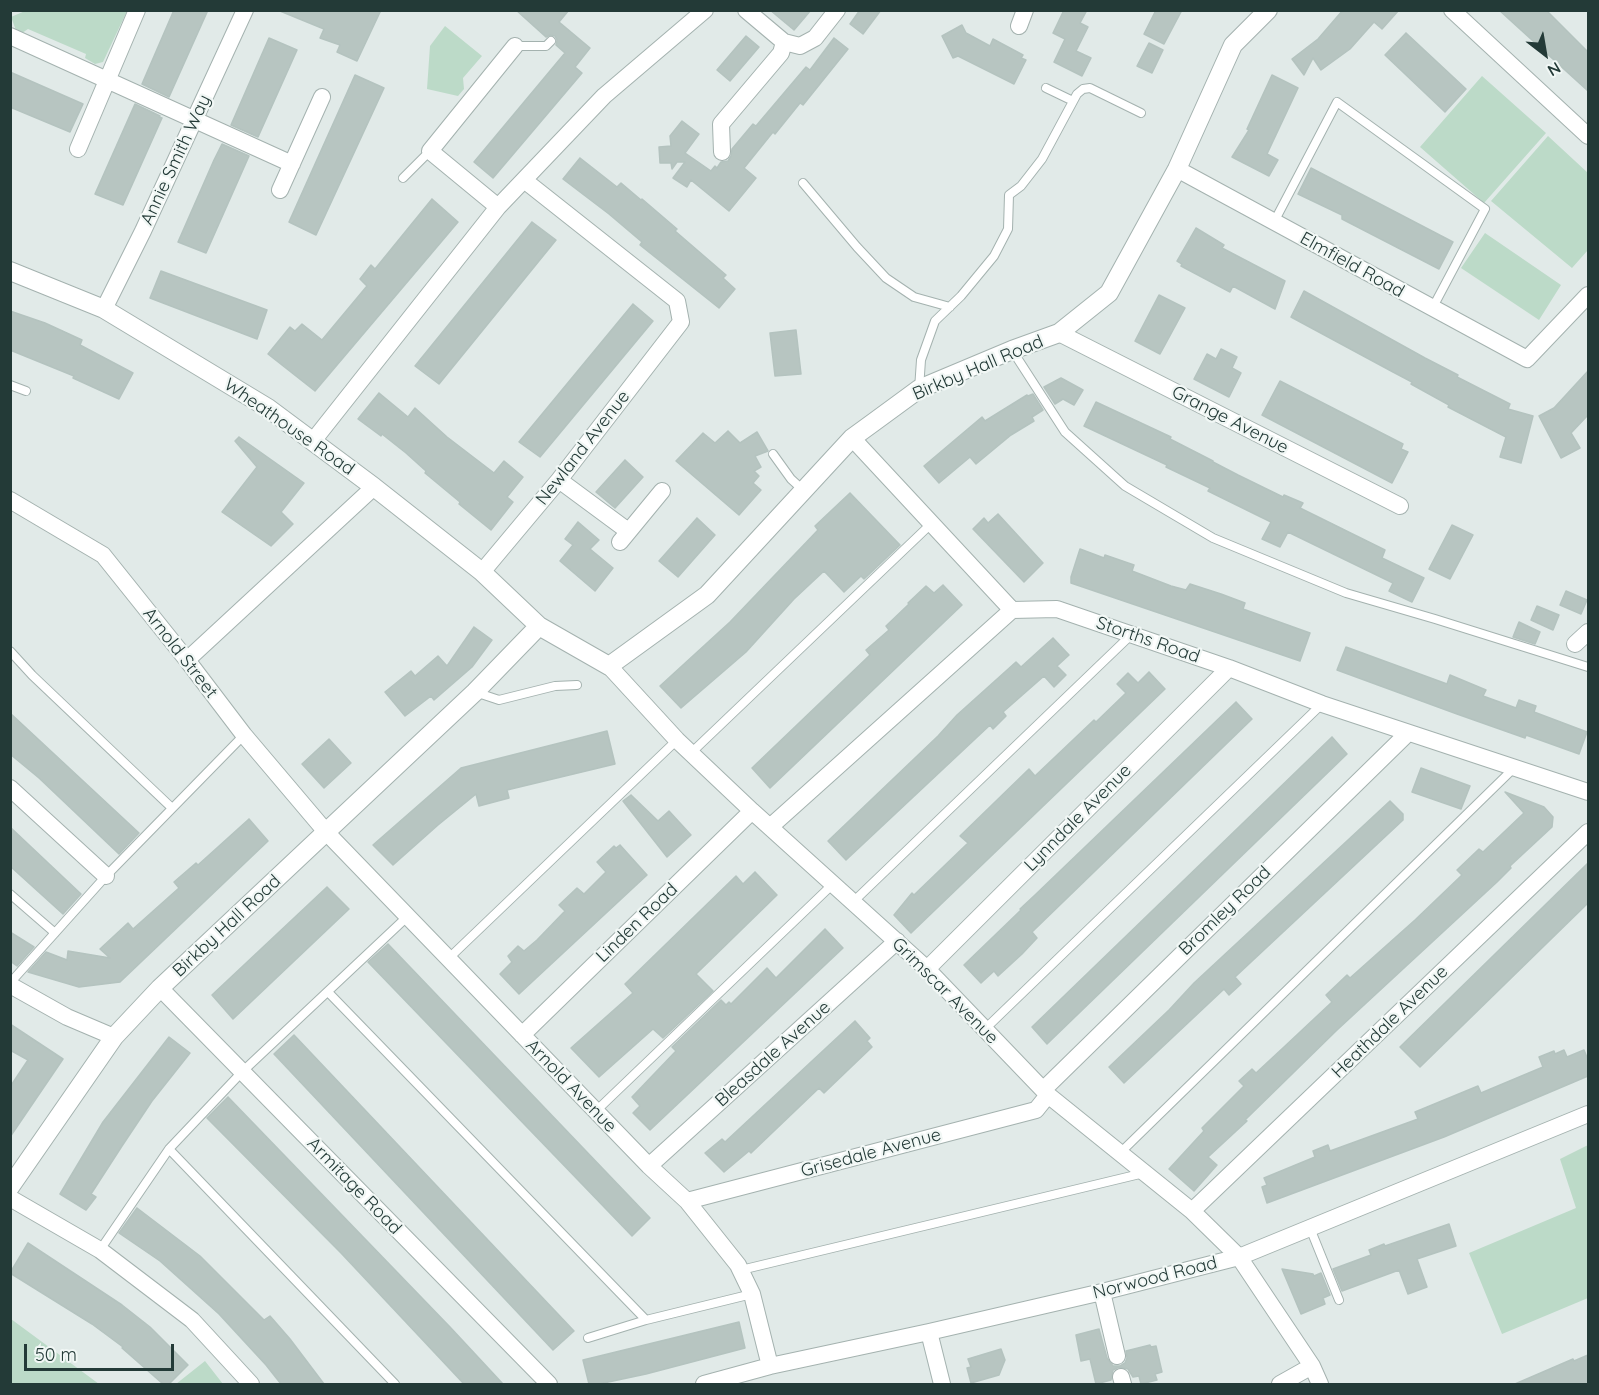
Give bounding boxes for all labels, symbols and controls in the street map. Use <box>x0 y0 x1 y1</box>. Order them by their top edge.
north arrow <box>1515 24 1575 84</box>
text: N <box>1544 58 1564 81</box>
street label: Annie Smith Way <box>136 91 216 229</box>
street label: Elmfield Road <box>1296 228 1408 302</box>
street label: Birkby Hall Road <box>909 331 1047 405</box>
street label: Wheathouse Road <box>220 374 358 480</box>
street label: Grange Avenue <box>1168 381 1292 459</box>
street label: Newland Avenue <box>532 386 634 510</box>
street label: Arnold Street <box>138 603 222 703</box>
street label: Storths Road <box>1093 612 1203 668</box>
street label: Lynndale Avenue <box>1020 760 1136 876</box>
street label: Bromley Road <box>1175 862 1275 960</box>
street label: Birkby Hall Road <box>169 870 285 982</box>
street label: Linden Road <box>592 879 682 967</box>
street label: Grimscar Avenue <box>887 933 1003 1049</box>
street label: Heathdale Avenue <box>1328 961 1452 1083</box>
street label: Bleasdale Avenue <box>711 997 835 1111</box>
street label: Arnold Avenue <box>521 1035 621 1137</box>
street label: Grisedale Avenue <box>799 1124 943 1182</box>
street label: Armitage Road <box>302 1133 406 1239</box>
street label: Norwood Road <box>1090 1252 1220 1304</box>
scale bar <box>27 1332 177 1370</box>
text: 50 m <box>35 1343 77 1366</box>

